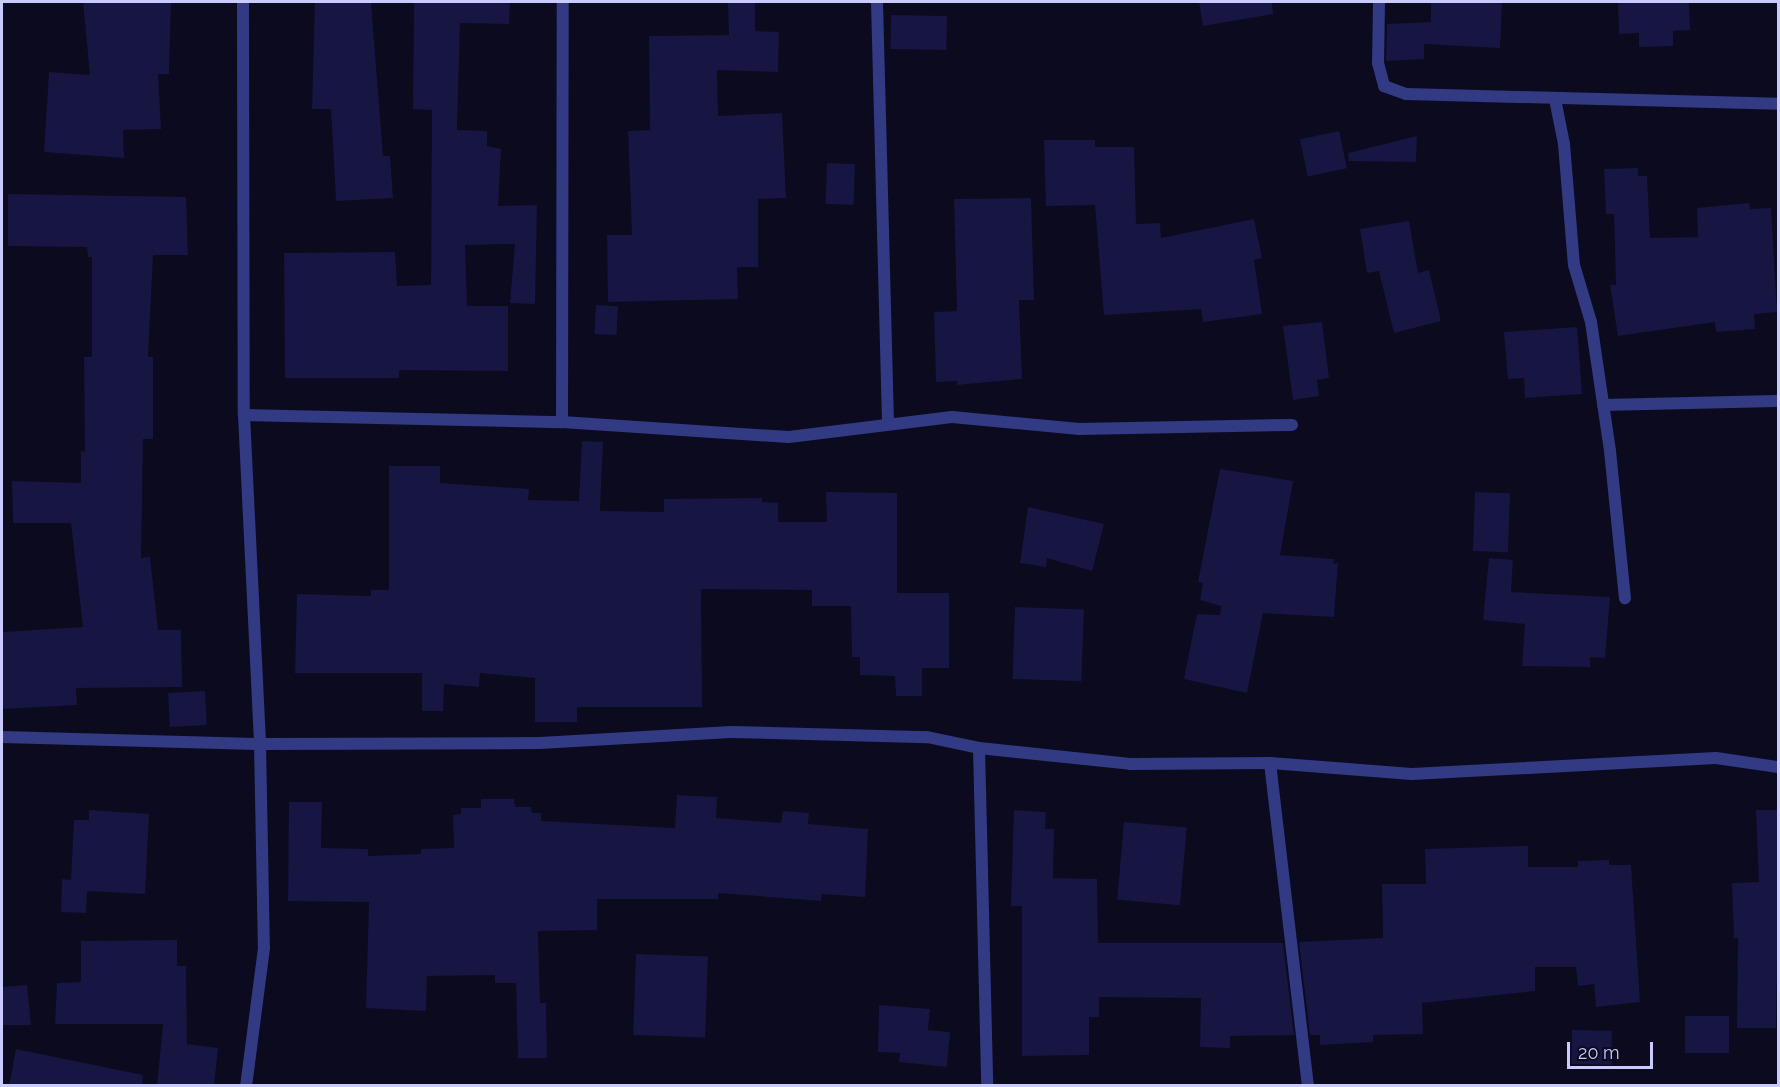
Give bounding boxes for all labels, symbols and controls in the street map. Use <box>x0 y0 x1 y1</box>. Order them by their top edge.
scale bar <box>1570 1030 1656 1068</box>
text: 20 m <box>1578 1042 1620 1063</box>

